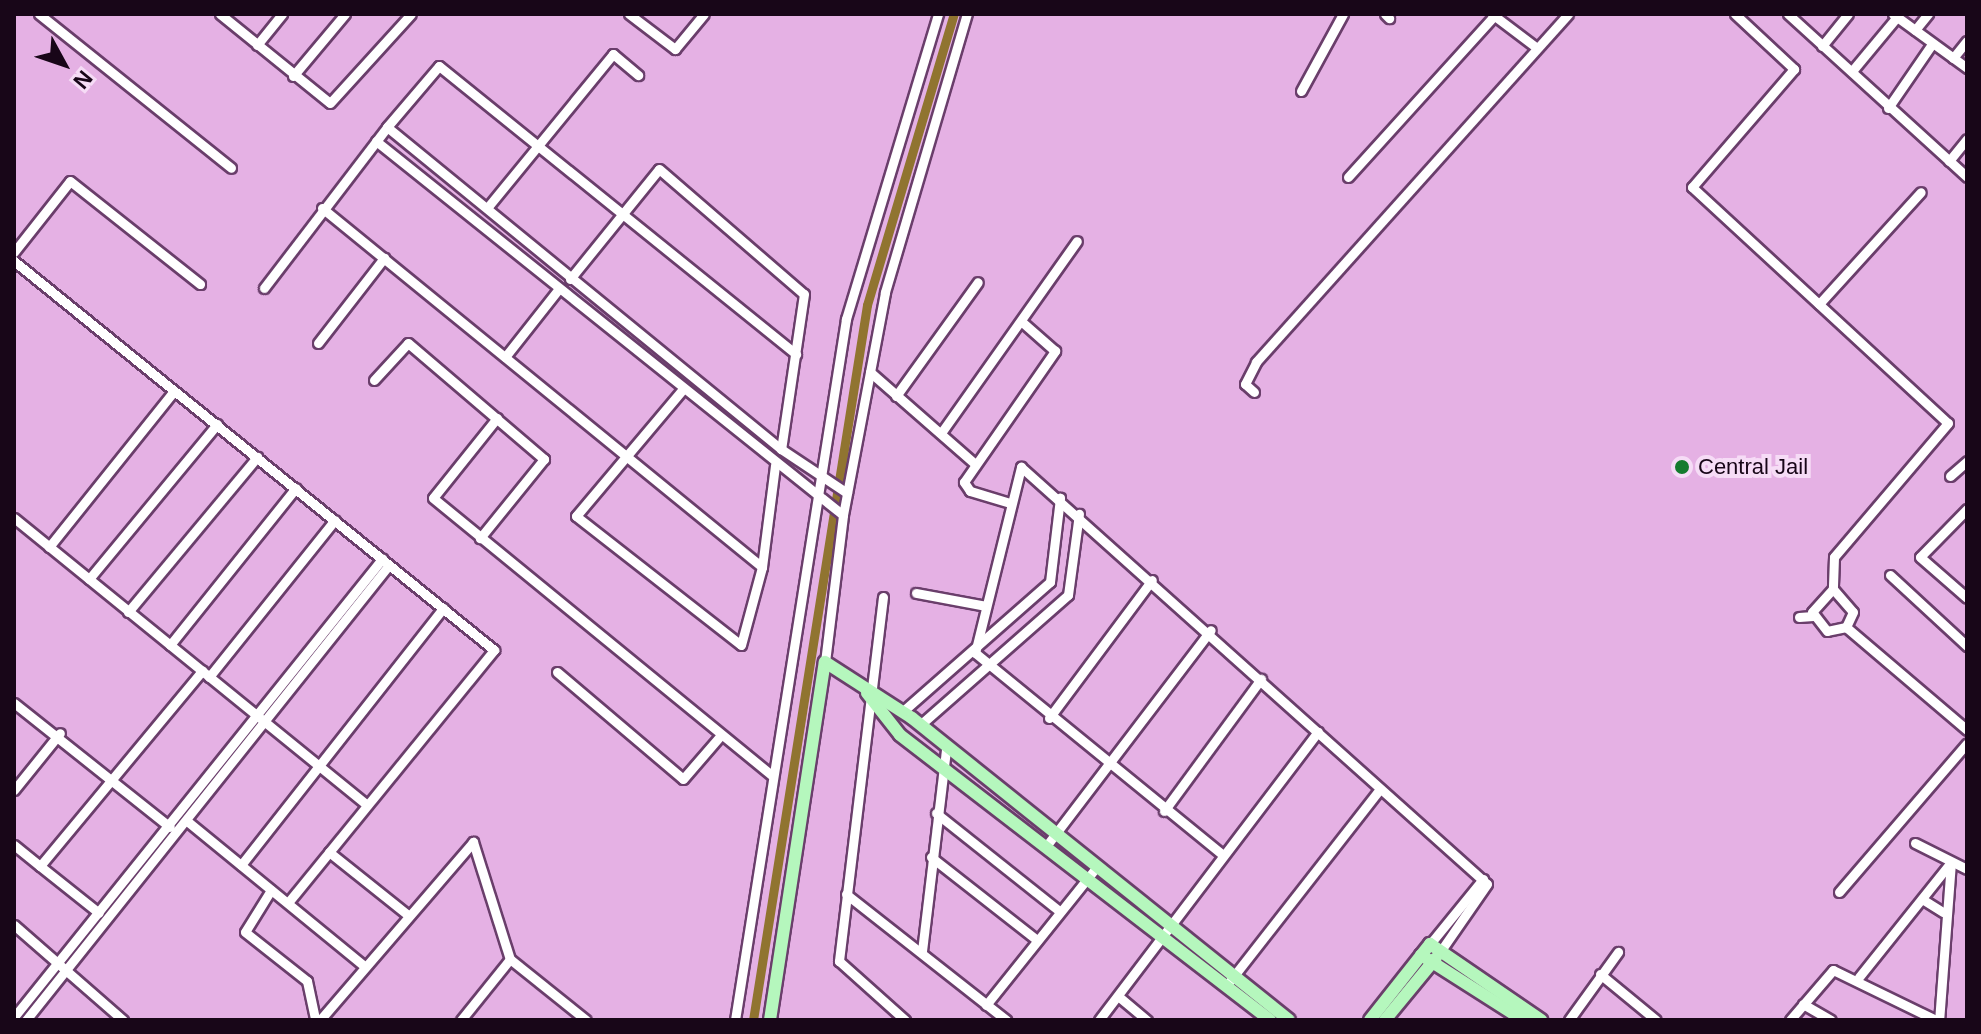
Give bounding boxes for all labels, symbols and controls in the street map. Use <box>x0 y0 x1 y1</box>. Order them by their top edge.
north arrow <box>24 24 104 104</box>
text: N <box>68 66 97 94</box>
place label: Central Jail <box>1698 454 1808 480</box>
marker: Central Jail <box>1673 458 1691 476</box>

